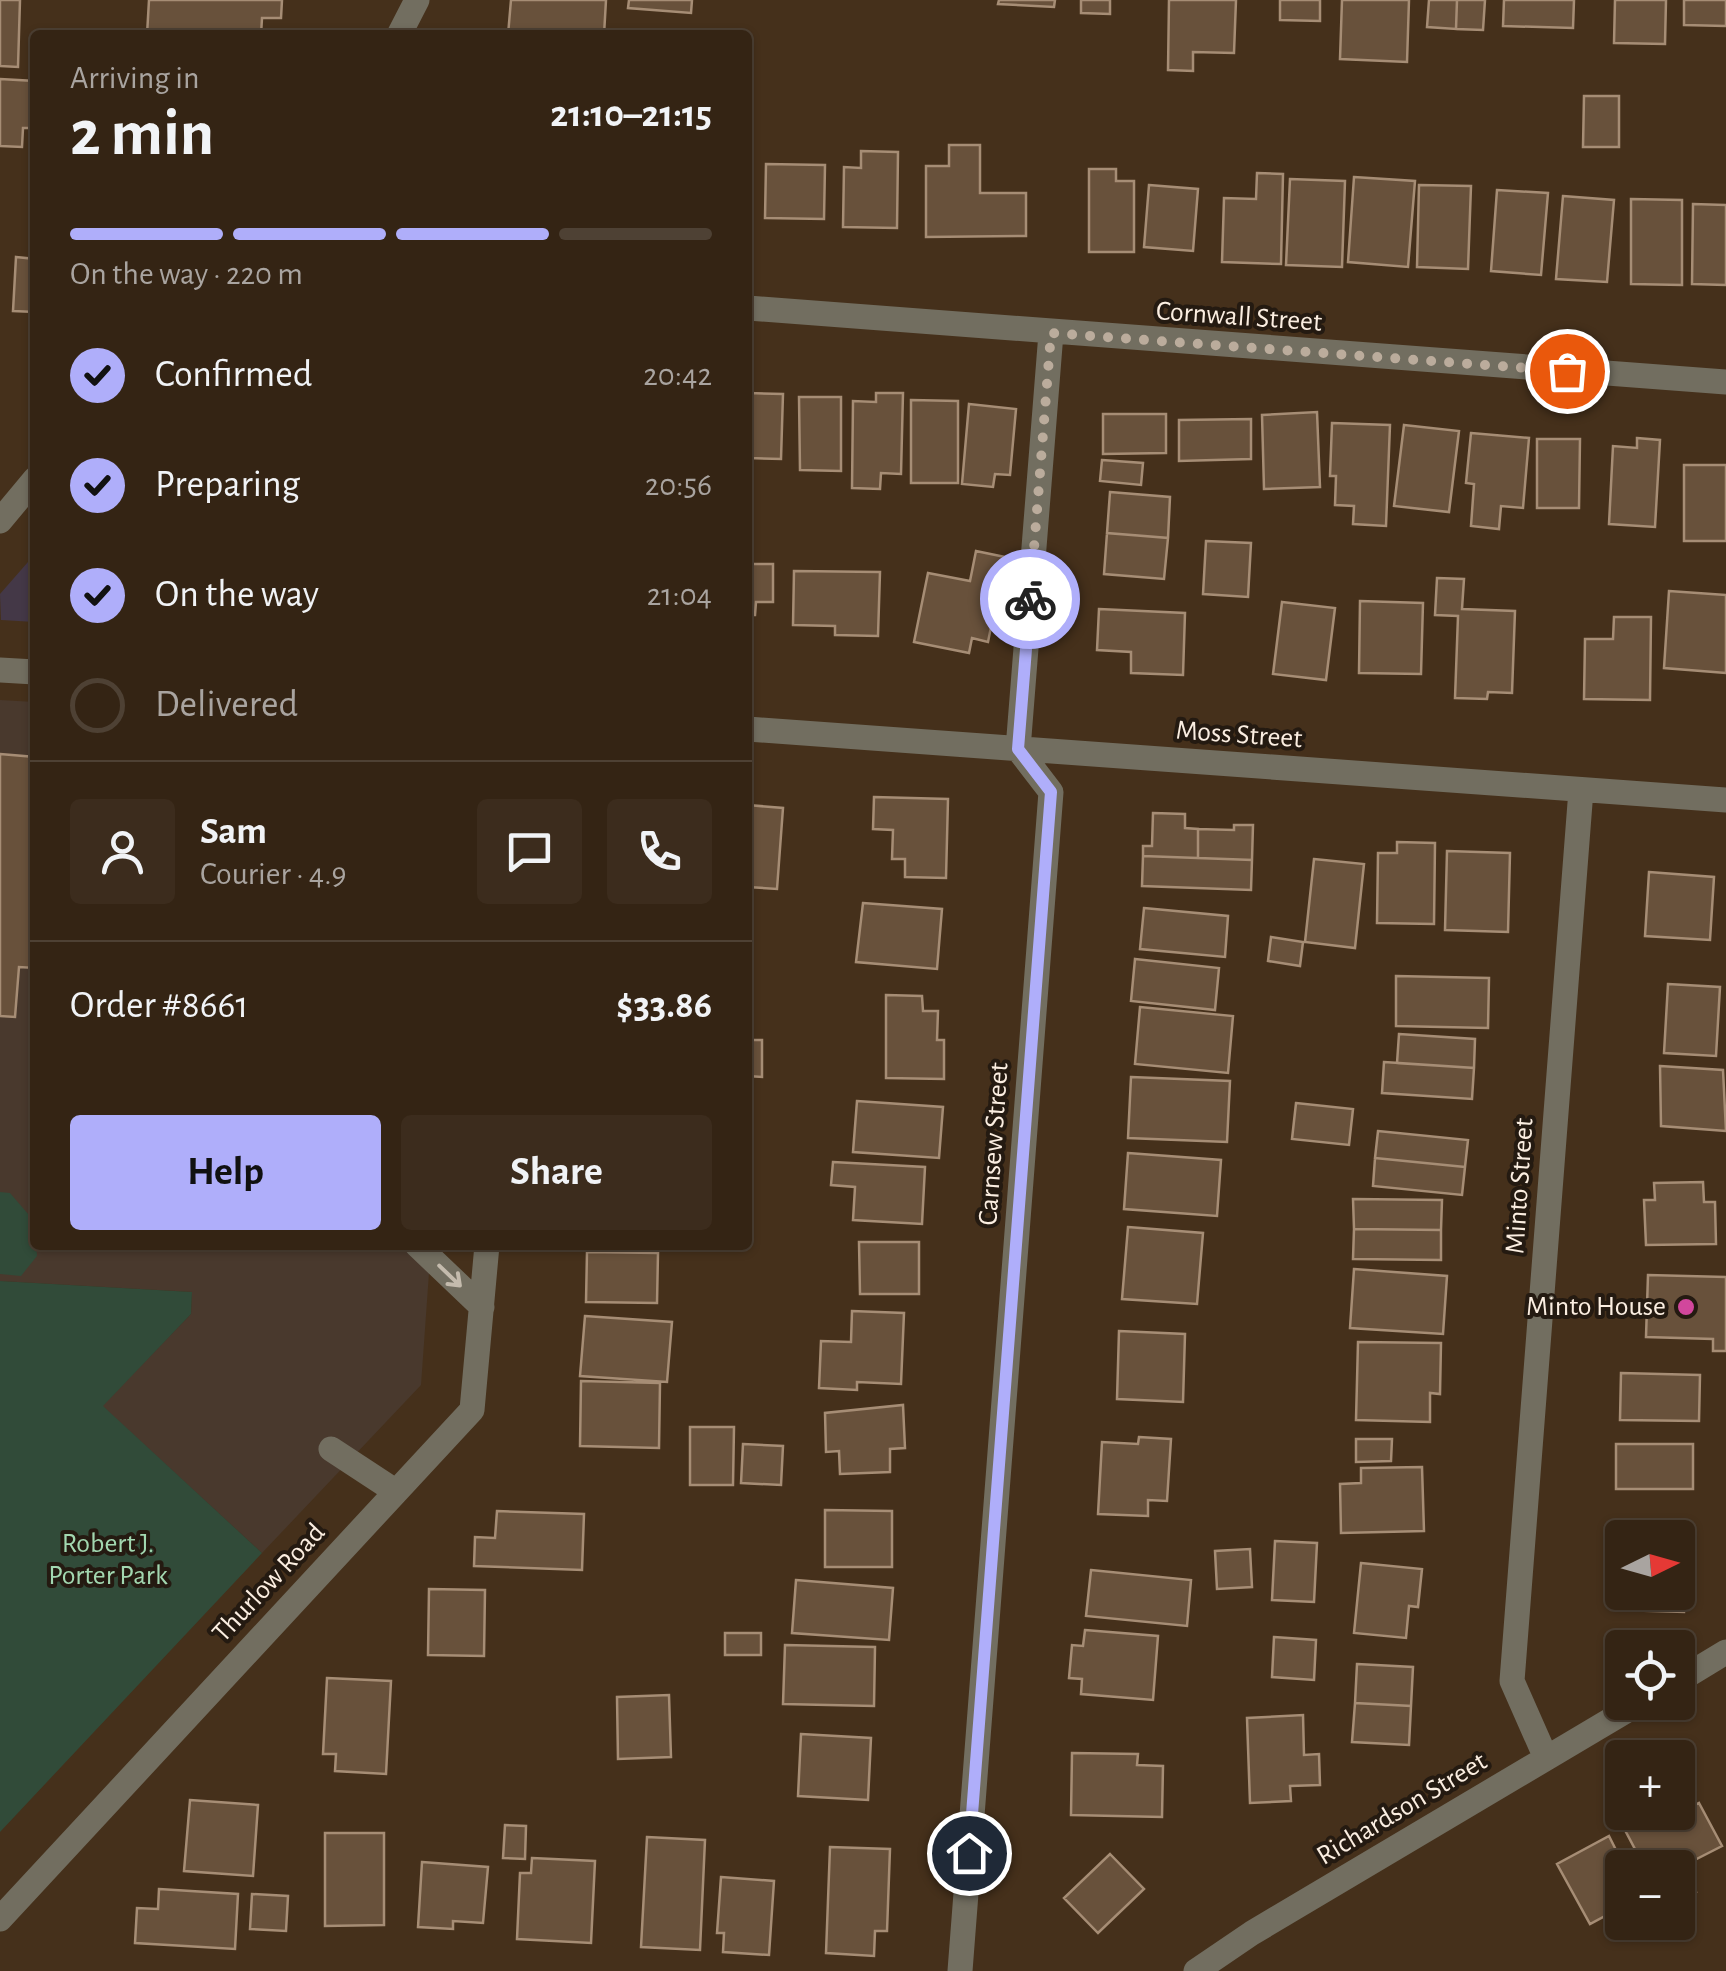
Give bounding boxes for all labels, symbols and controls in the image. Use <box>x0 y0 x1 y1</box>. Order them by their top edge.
text: Arriving in <box>70 62 199 94</box>
text: 21:10–21:15 <box>550 96 712 134</box>
text: 2 min <box>70 102 214 167</box>
text: On the way · 220 m <box>70 258 303 290</box>
street label: Cornwall Street <box>1155 297 1323 337</box>
pin <box>1525 329 1610 414</box>
icon: bag <box>1540 344 1595 399</box>
icon: check <box>70 348 125 403</box>
text: Confirmed <box>155 356 312 394</box>
text: 20:42 <box>643 359 712 391</box>
icon: check <box>70 458 125 513</box>
text: Preparing <box>155 466 300 504</box>
text: 20:56 <box>645 469 712 501</box>
courier <box>980 549 1080 649</box>
icon: check <box>70 568 125 623</box>
icon: bike <box>1003 572 1058 627</box>
text: On the way <box>155 576 319 614</box>
text: 21:04 <box>647 579 712 611</box>
text: Delivered <box>155 686 298 724</box>
street label: Moss Street <box>1175 717 1303 753</box>
button: person <box>70 799 175 904</box>
button: chat <box>477 799 582 904</box>
button: phone <box>607 799 712 904</box>
text: Sam <box>200 813 267 851</box>
text: Courier · 4.9 <box>200 858 347 890</box>
text: Order #8661 <box>70 987 249 1025</box>
text: $33.86 <box>616 987 712 1025</box>
street label: Carnsew Street <box>974 1061 1014 1226</box>
button: Help <box>70 1115 381 1230</box>
button: Share <box>401 1115 712 1230</box>
street label: Minto Street <box>1501 1117 1539 1255</box>
one-way arrow <box>437 1264 461 1288</box>
place label: Minto House <box>1526 1293 1666 1321</box>
marker: Minto House <box>1675 1296 1697 1318</box>
street label: Thurlow Road <box>207 1518 331 1648</box>
north arrow <box>1605 1520 1695 1610</box>
map controls <box>1605 1520 1695 1940</box>
park label: Robert J. Porter Park <box>48 1530 168 1590</box>
button: locate <box>1605 1630 1695 1720</box>
button: + <box>1605 1740 1695 1830</box>
street label: Richardson Street <box>1312 1747 1492 1871</box>
pin <box>927 1811 1012 1896</box>
icon: home <box>942 1826 997 1881</box>
button: − <box>1605 1850 1695 1940</box>

